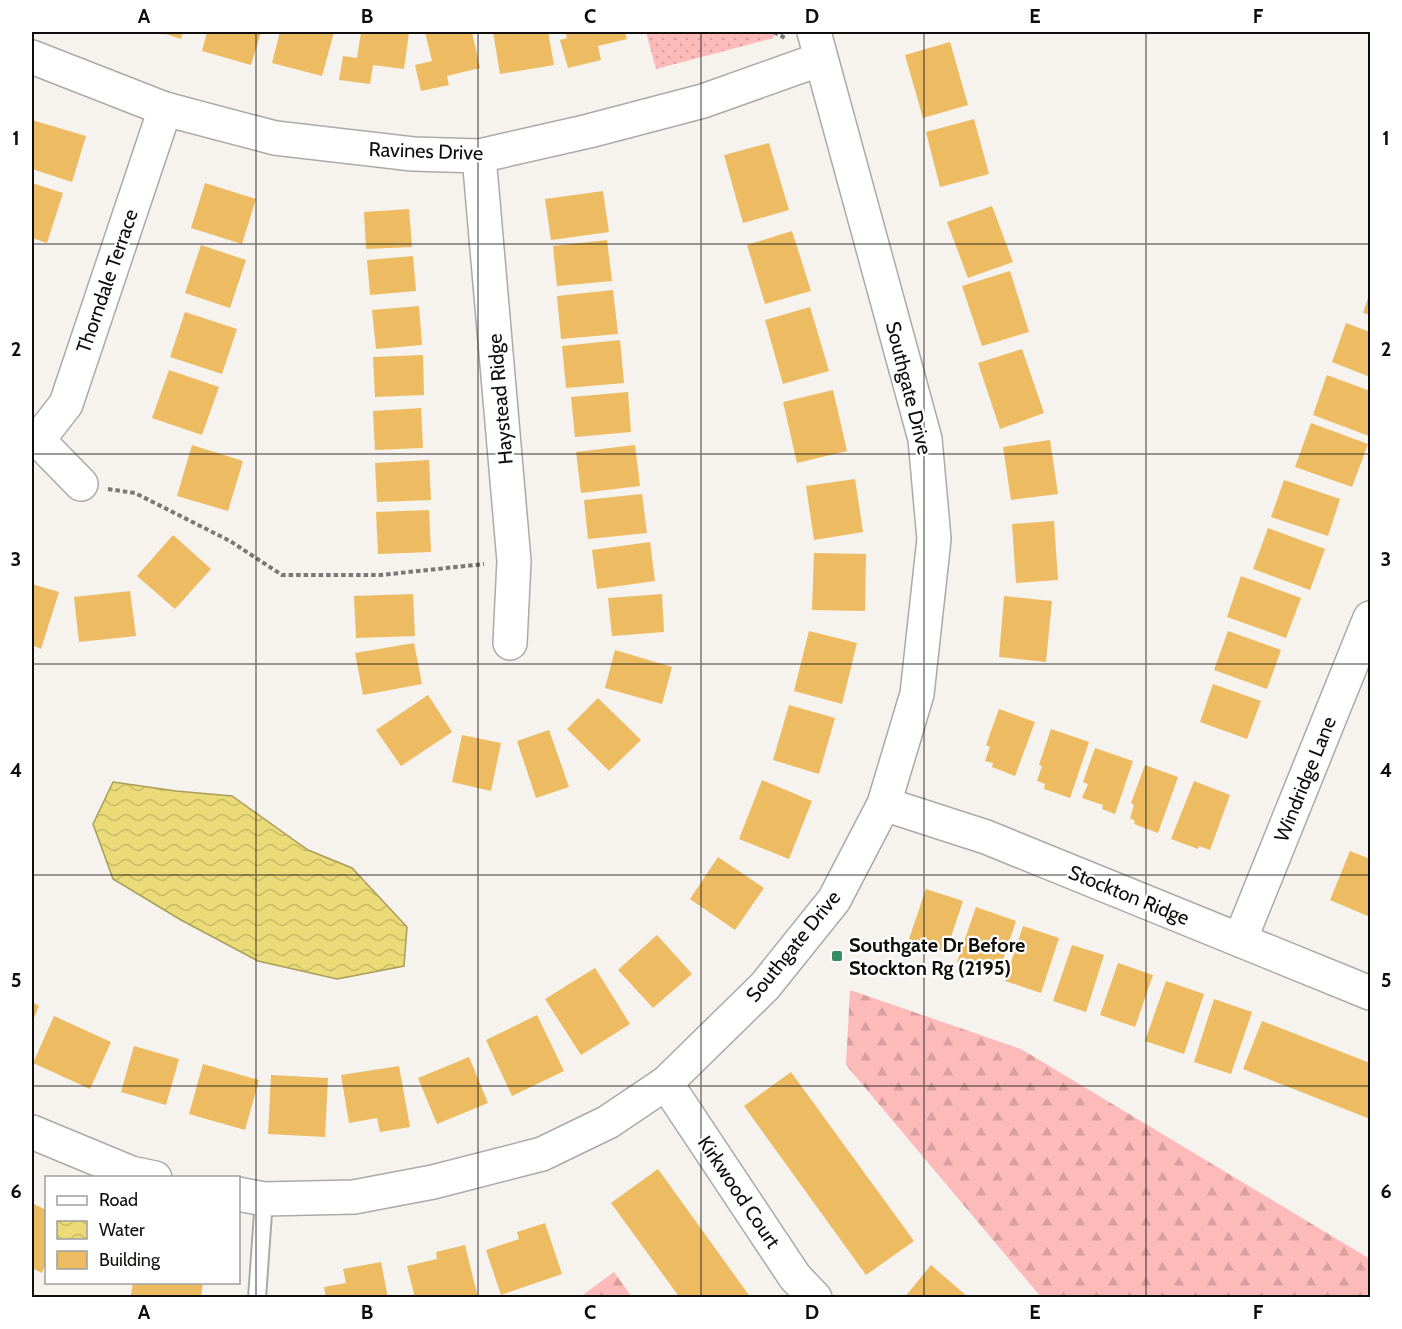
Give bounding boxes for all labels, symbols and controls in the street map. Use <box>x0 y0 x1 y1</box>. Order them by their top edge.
text: A <box>138 4 151 28</box>
text: B <box>361 4 373 28</box>
text: C <box>584 4 596 28</box>
text: D <box>805 4 819 28</box>
text: E <box>1029 4 1041 28</box>
text: F <box>1253 4 1264 28</box>
text: 1 <box>12 126 20 150</box>
text: 1 <box>1382 126 1390 150</box>
street label: Ravines Drive <box>368 137 484 165</box>
street label: Thorndale Terrace <box>71 206 143 356</box>
street label: Southgate Drive <box>881 319 937 457</box>
street label: Haystead Ridge <box>482 333 518 465</box>
text: 2 <box>11 337 21 361</box>
text: 2 <box>1381 337 1391 361</box>
text: 3 <box>11 547 21 571</box>
text: 3 <box>1381 547 1391 571</box>
street label: Windridge Lane <box>1269 713 1341 845</box>
text: 4 <box>10 758 22 782</box>
text: 4 <box>1380 758 1392 782</box>
street label: Stockton Ridge <box>1065 860 1193 930</box>
street label: Southgate Drive <box>741 885 845 1007</box>
place label: Southgate Dr Before Stockton Rg (2195) <box>849 933 1025 980</box>
marker: Southgate Dr Before Stockton Rg (2195) <box>830 949 844 963</box>
text: 5 <box>11 968 21 992</box>
text: 5 <box>1381 968 1391 992</box>
street label: Kirkwood Court <box>693 1131 785 1253</box>
legend <box>45 1176 240 1284</box>
text: 6 <box>10 1179 22 1203</box>
text: 6 <box>1380 1179 1392 1203</box>
text: Road <box>99 1189 138 1211</box>
text: Water <box>99 1219 145 1241</box>
text: Building <box>99 1249 161 1271</box>
text: A <box>138 1300 151 1324</box>
text: B <box>361 1300 373 1324</box>
text: C <box>584 1300 596 1324</box>
text: D <box>805 1300 819 1324</box>
text: E <box>1029 1300 1041 1324</box>
text: F <box>1253 1300 1264 1324</box>

